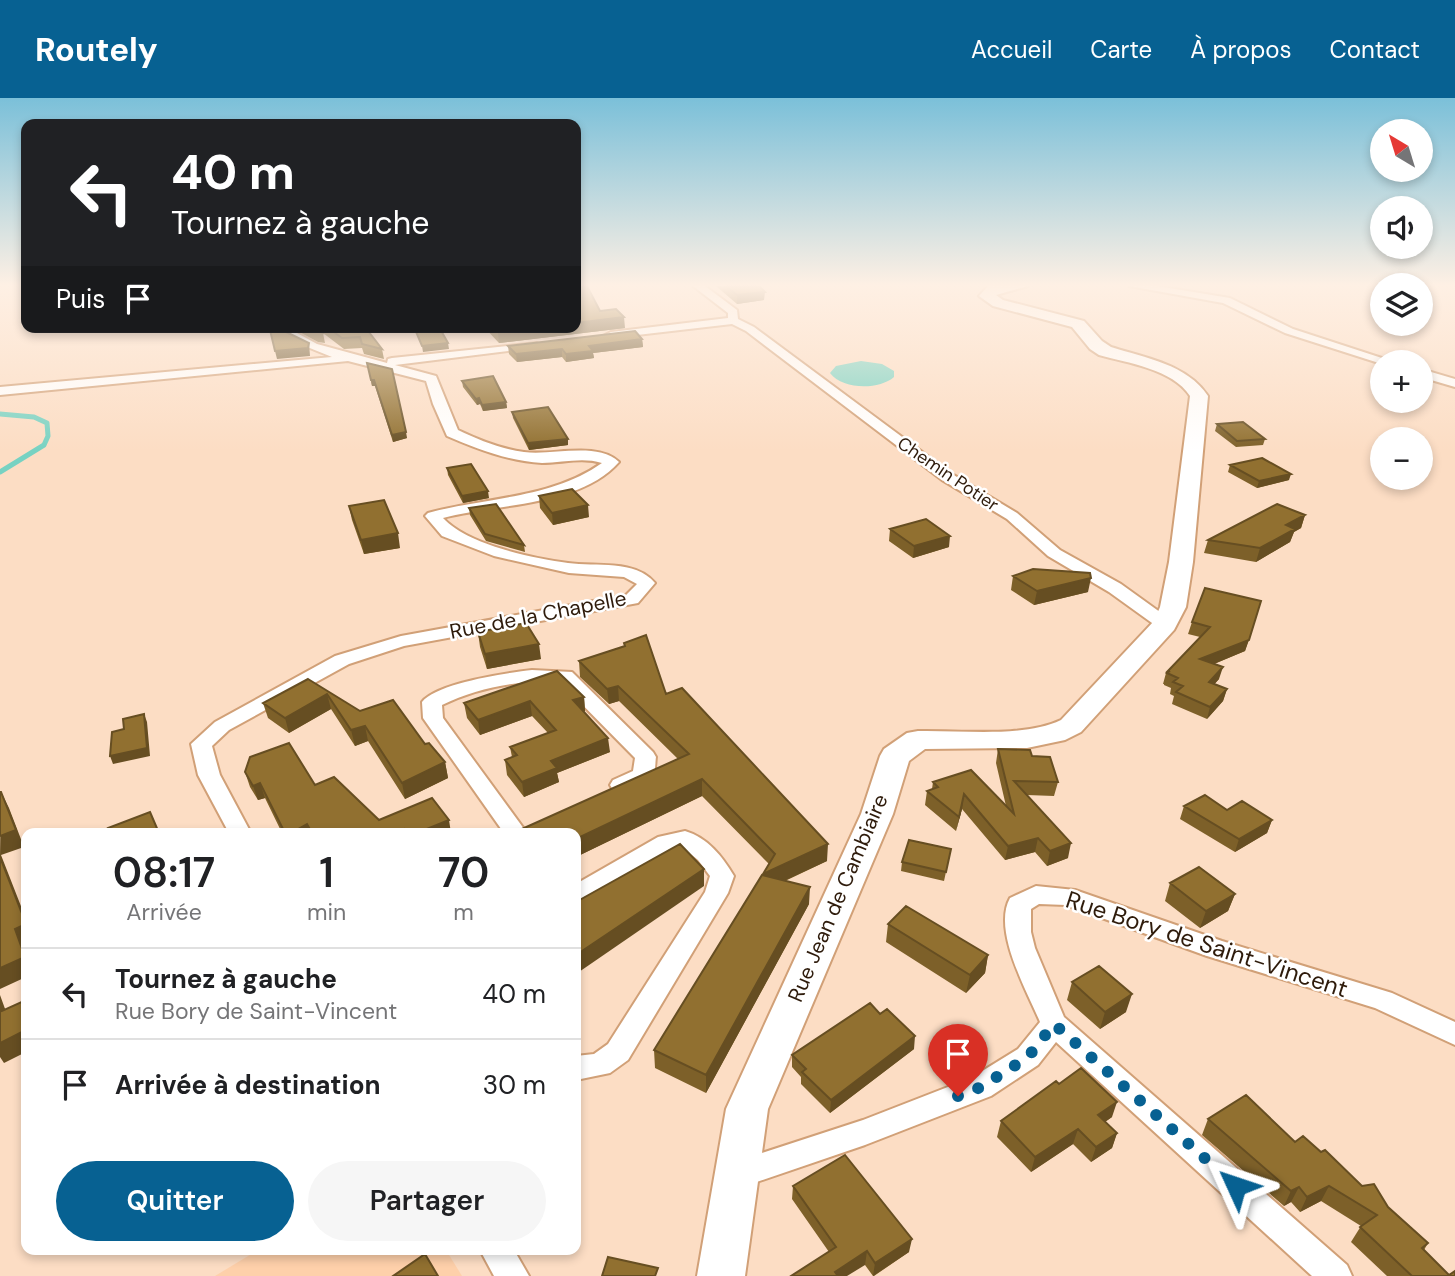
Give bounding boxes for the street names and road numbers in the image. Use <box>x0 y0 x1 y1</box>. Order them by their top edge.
street label: Chemin Potier <box>893 431 1004 517</box>
street label: Rue de la Chapelle <box>447 584 629 646</box>
street label: Rue Jean de Cambiaire <box>781 790 895 1006</box>
street label: Rue Bory de Saint-Vincent <box>1062 884 1352 1004</box>

